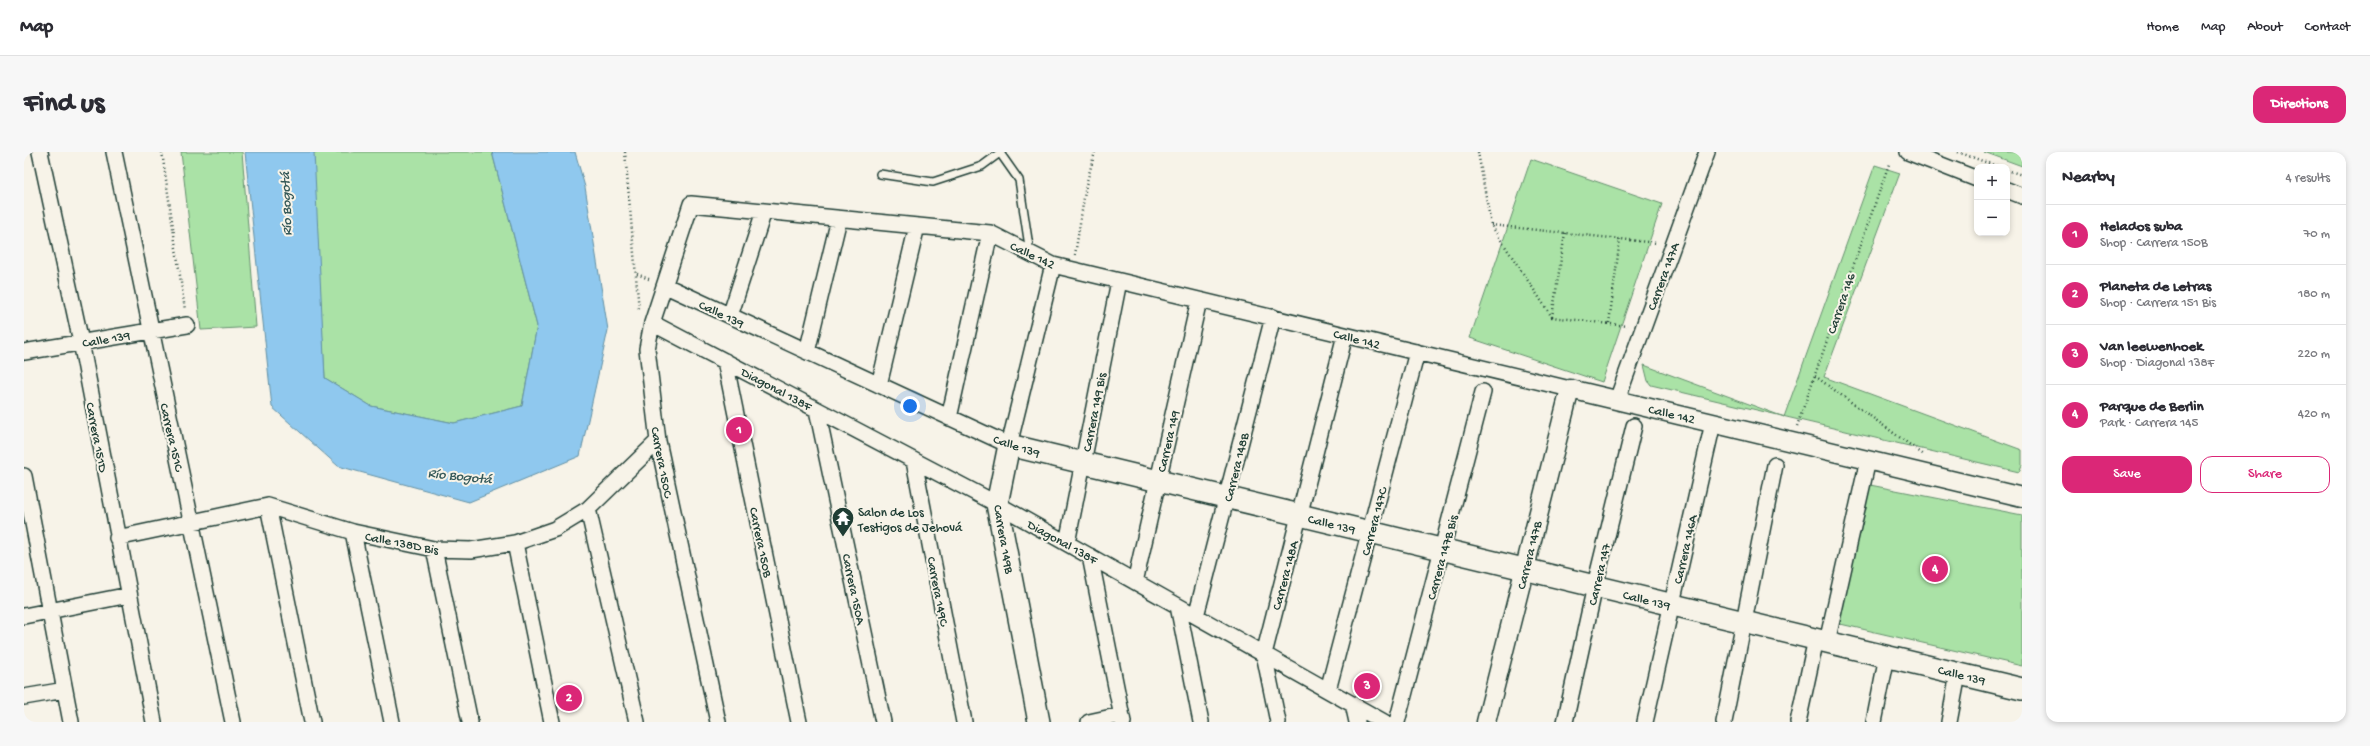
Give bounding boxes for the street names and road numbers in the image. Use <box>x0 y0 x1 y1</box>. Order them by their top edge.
street label: Calle 142 <box>1007 239 1057 273</box>
street label: Carrera 147A <box>1645 240 1684 313</box>
street label: Carrera 146 <box>1825 271 1860 336</box>
street label: Calle 139 <box>696 298 746 332</box>
street label: Calle 142 <box>1332 327 1382 354</box>
street label: Calle 139 <box>81 329 132 352</box>
street label: Diagonal 138F <box>737 365 815 416</box>
street label: Carrera 149 Bis <box>1080 370 1111 453</box>
street label: Carrera 151D <box>81 401 110 474</box>
street label: Carrera 151C <box>155 402 186 474</box>
street label: Calle 142 <box>1647 403 1697 428</box>
street label: Carrera 149 <box>1155 409 1184 474</box>
street label: Carrera 150C <box>646 426 675 500</box>
street label: Carrera 148B <box>1222 431 1253 504</box>
street label: Calle 139 <box>991 433 1042 462</box>
street label: Carrera 147C <box>1359 485 1392 558</box>
street label: Carrera 149B <box>989 504 1016 575</box>
street label: Carrera 150B <box>745 506 774 579</box>
street label: Calle 139 <box>1306 512 1357 539</box>
street label: Carrera 147B Bis <box>1425 512 1462 602</box>
street label: Carrera 146A <box>1671 512 1702 586</box>
street label: Diagonal 138F <box>1023 517 1101 569</box>
street label: Carrera 147B <box>1515 520 1546 591</box>
street label: Calle 138D Bis <box>363 530 441 559</box>
street label: Carrera 148A <box>1270 538 1303 612</box>
street label: Carrera 147 <box>1586 541 1615 607</box>
street label: Carrera 150A <box>838 553 868 628</box>
street label: Carrera 149C <box>923 556 951 628</box>
street label: Calle 139 <box>1621 588 1672 615</box>
street label: Calle 139 <box>1936 663 1987 690</box>

